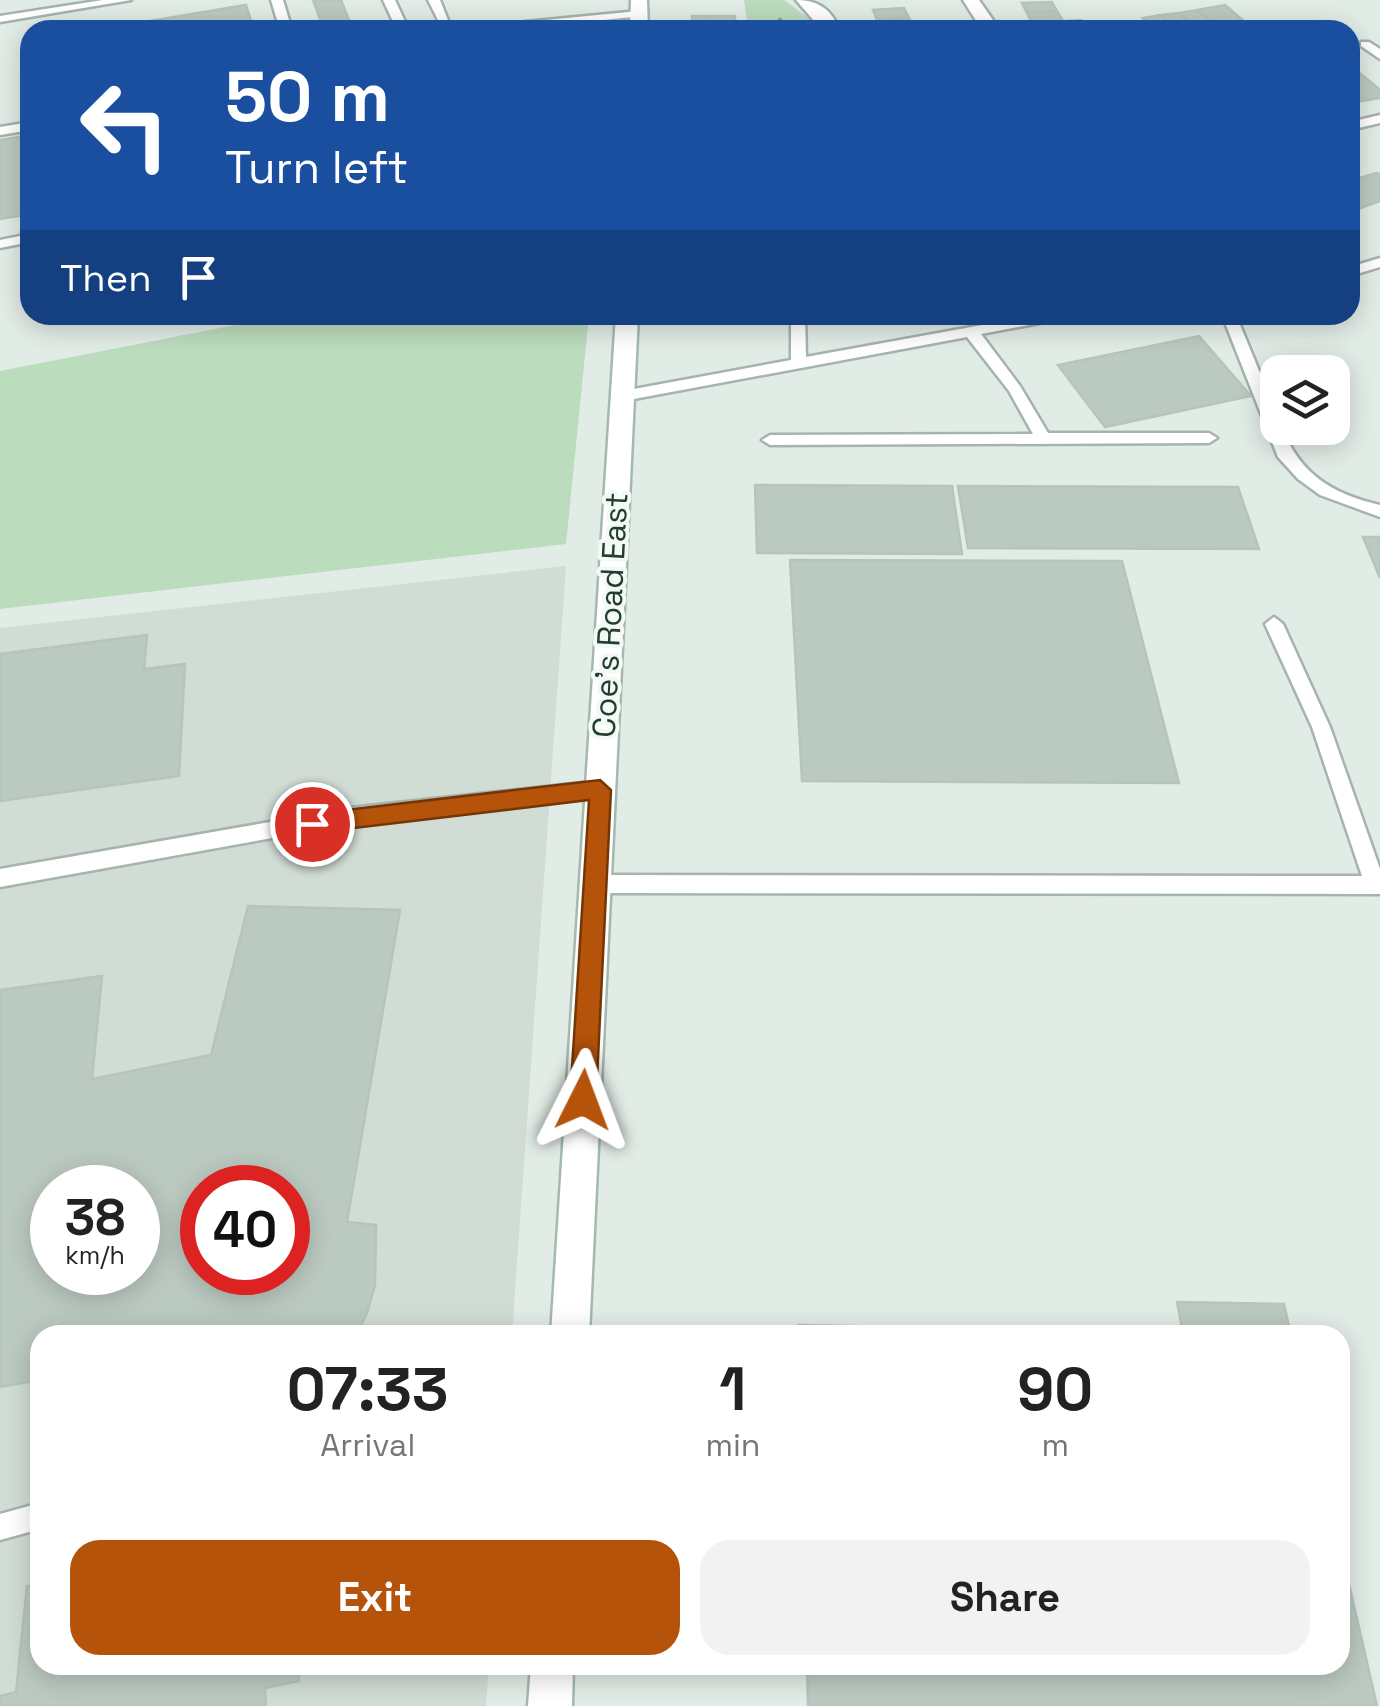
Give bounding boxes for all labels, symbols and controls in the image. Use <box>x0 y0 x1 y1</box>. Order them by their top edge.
text: 50 m <box>225 52 390 141</box>
icon: left <box>60 60 190 190</box>
text: Turn left <box>225 139 408 196</box>
icon: arrive <box>171 250 226 305</box>
text: Then <box>60 254 151 302</box>
map controls <box>1260 355 1350 445</box>
button: layers <box>1260 355 1350 445</box>
street label: Coe's Road East <box>584 491 636 739</box>
pin <box>270 782 355 867</box>
icon: arrive <box>285 797 340 852</box>
position arrow <box>531 1048 635 1152</box>
speed limit sign: 40 <box>180 1165 310 1295</box>
text: 38 <box>65 1186 125 1250</box>
text: km/h <box>65 1239 125 1271</box>
text: 07:33 <box>287 1351 449 1428</box>
text: 1 <box>719 1351 746 1428</box>
text: 90 <box>1017 1351 1093 1428</box>
text: Arrival <box>320 1425 415 1465</box>
text: min <box>705 1425 760 1465</box>
text: m <box>1041 1425 1069 1465</box>
button: Exit <box>70 1540 680 1655</box>
button: Share <box>700 1540 1310 1655</box>

